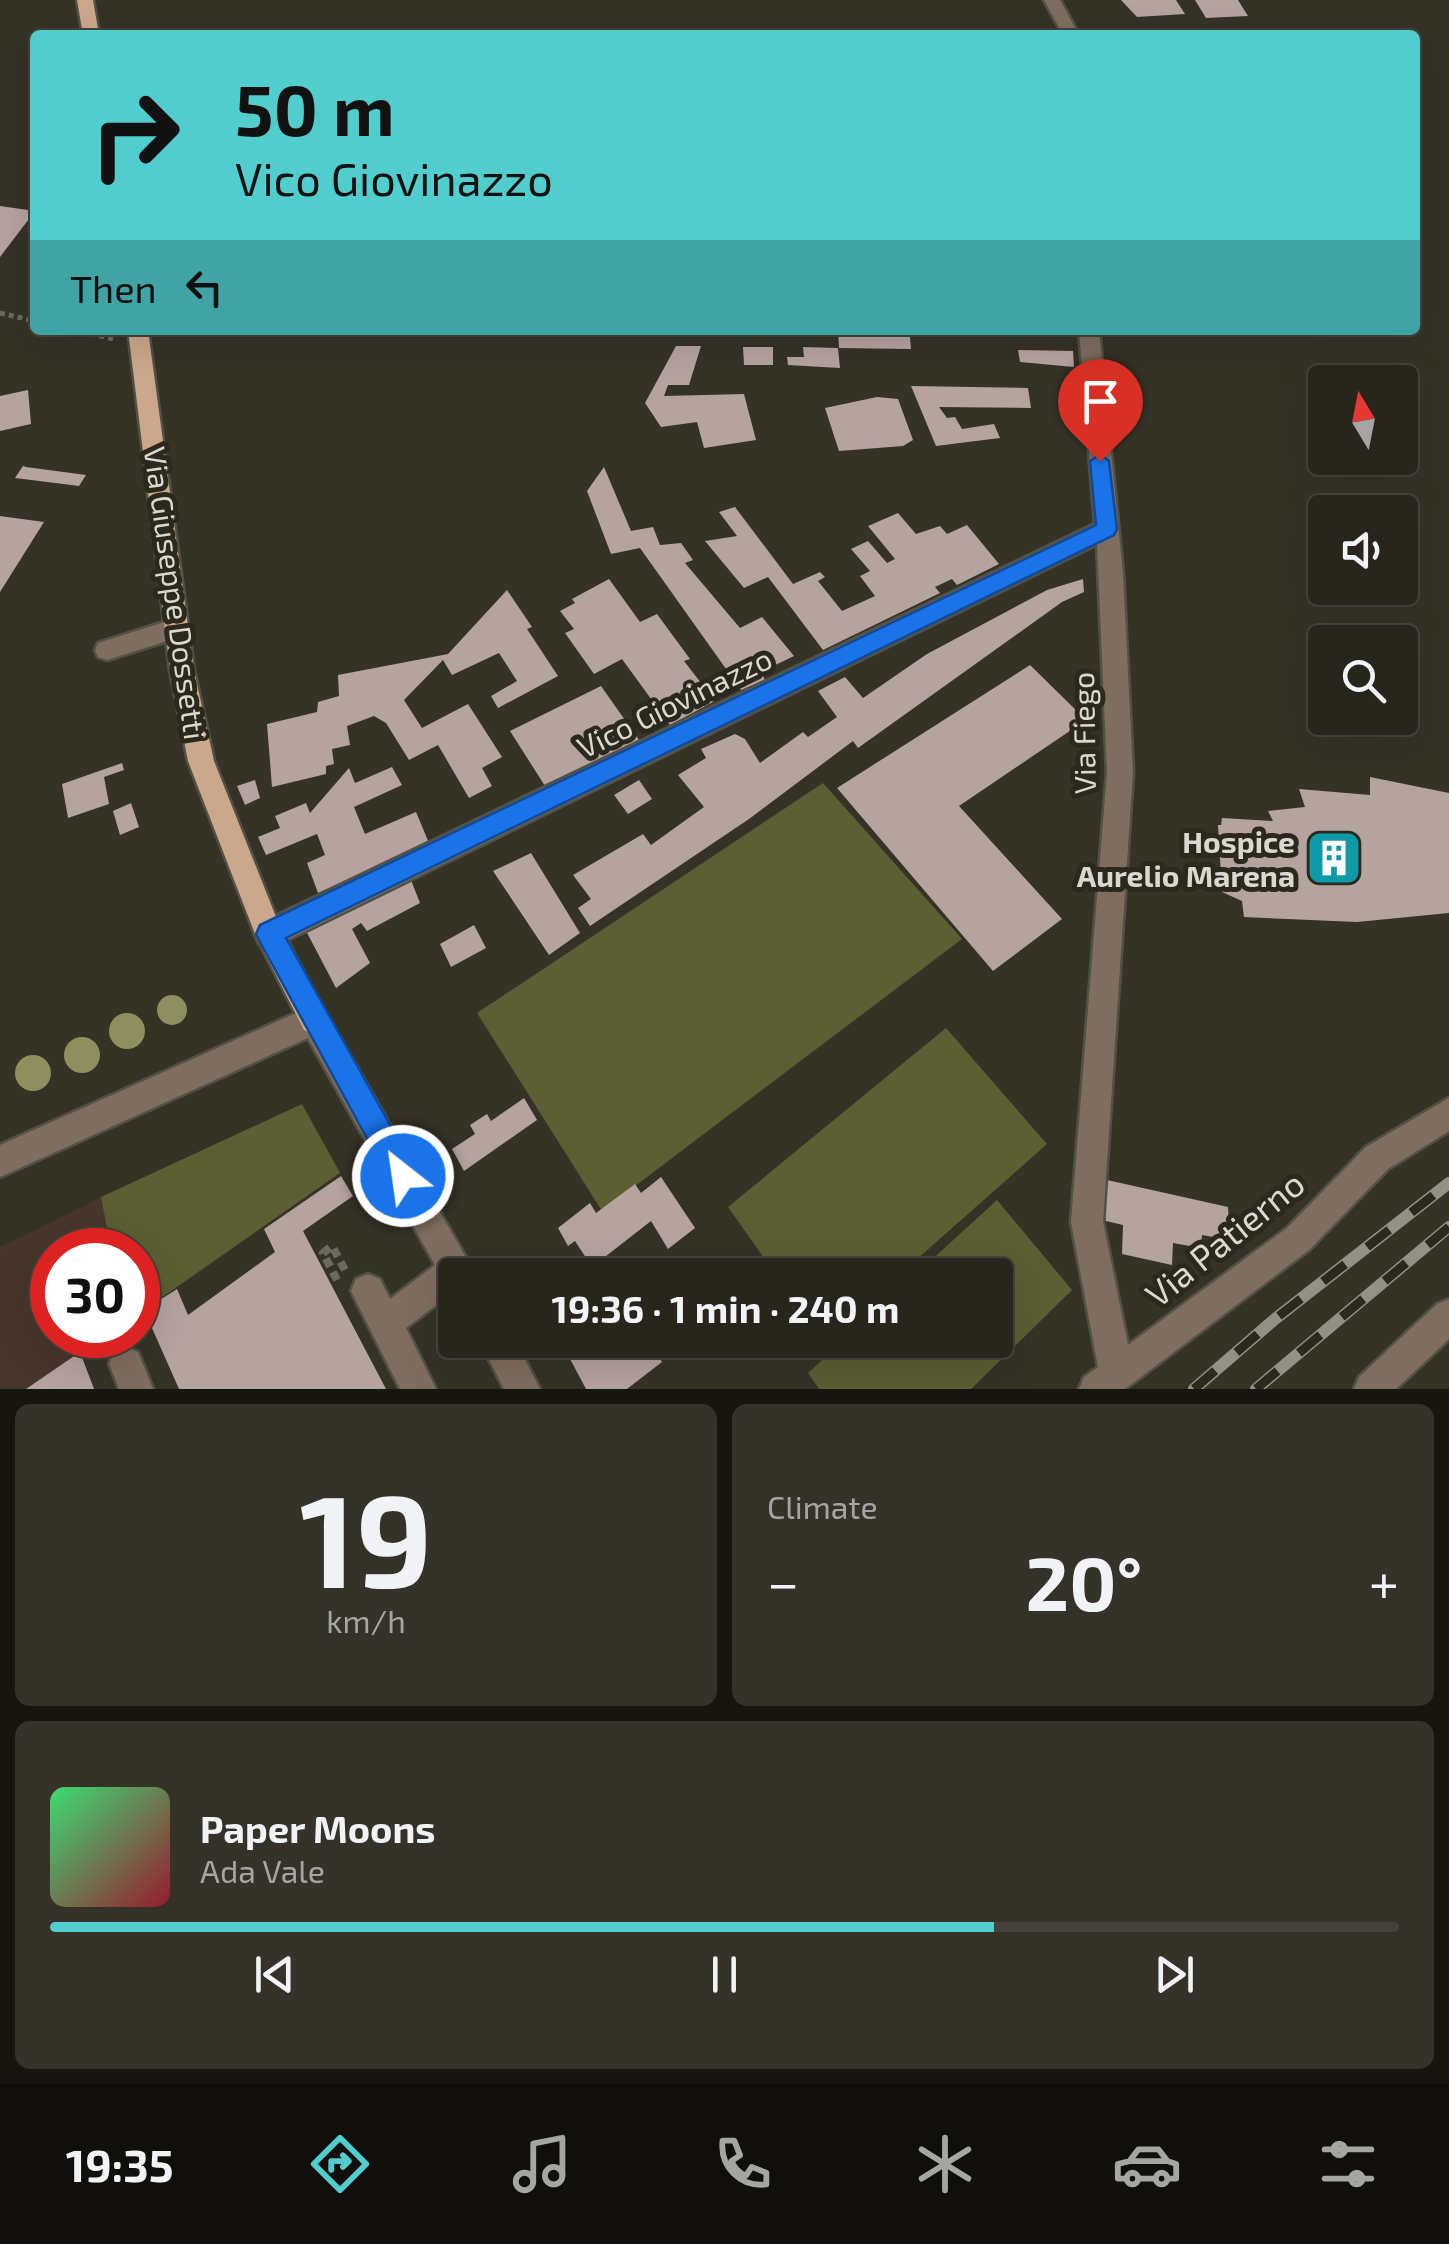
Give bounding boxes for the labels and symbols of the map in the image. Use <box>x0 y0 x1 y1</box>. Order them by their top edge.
pin <box>1058 359 1143 462</box>
north arrow <box>1308 365 1418 475</box>
street label: Via Giuseppe Dossetti <box>138 444 214 742</box>
street label: Vico Giovinazzo <box>571 639 777 765</box>
street label: Via Fiego <box>1064 672 1102 794</box>
place label: Hospice Aurelio Marena <box>1077 823 1295 893</box>
building icon: Hospice Aurelio Marena <box>1304 828 1364 888</box>
position arrow <box>351 1124 455 1228</box>
street label: Via Patierno <box>1136 1161 1312 1315</box>
speed limit sign: 30 <box>30 1228 160 1358</box>

